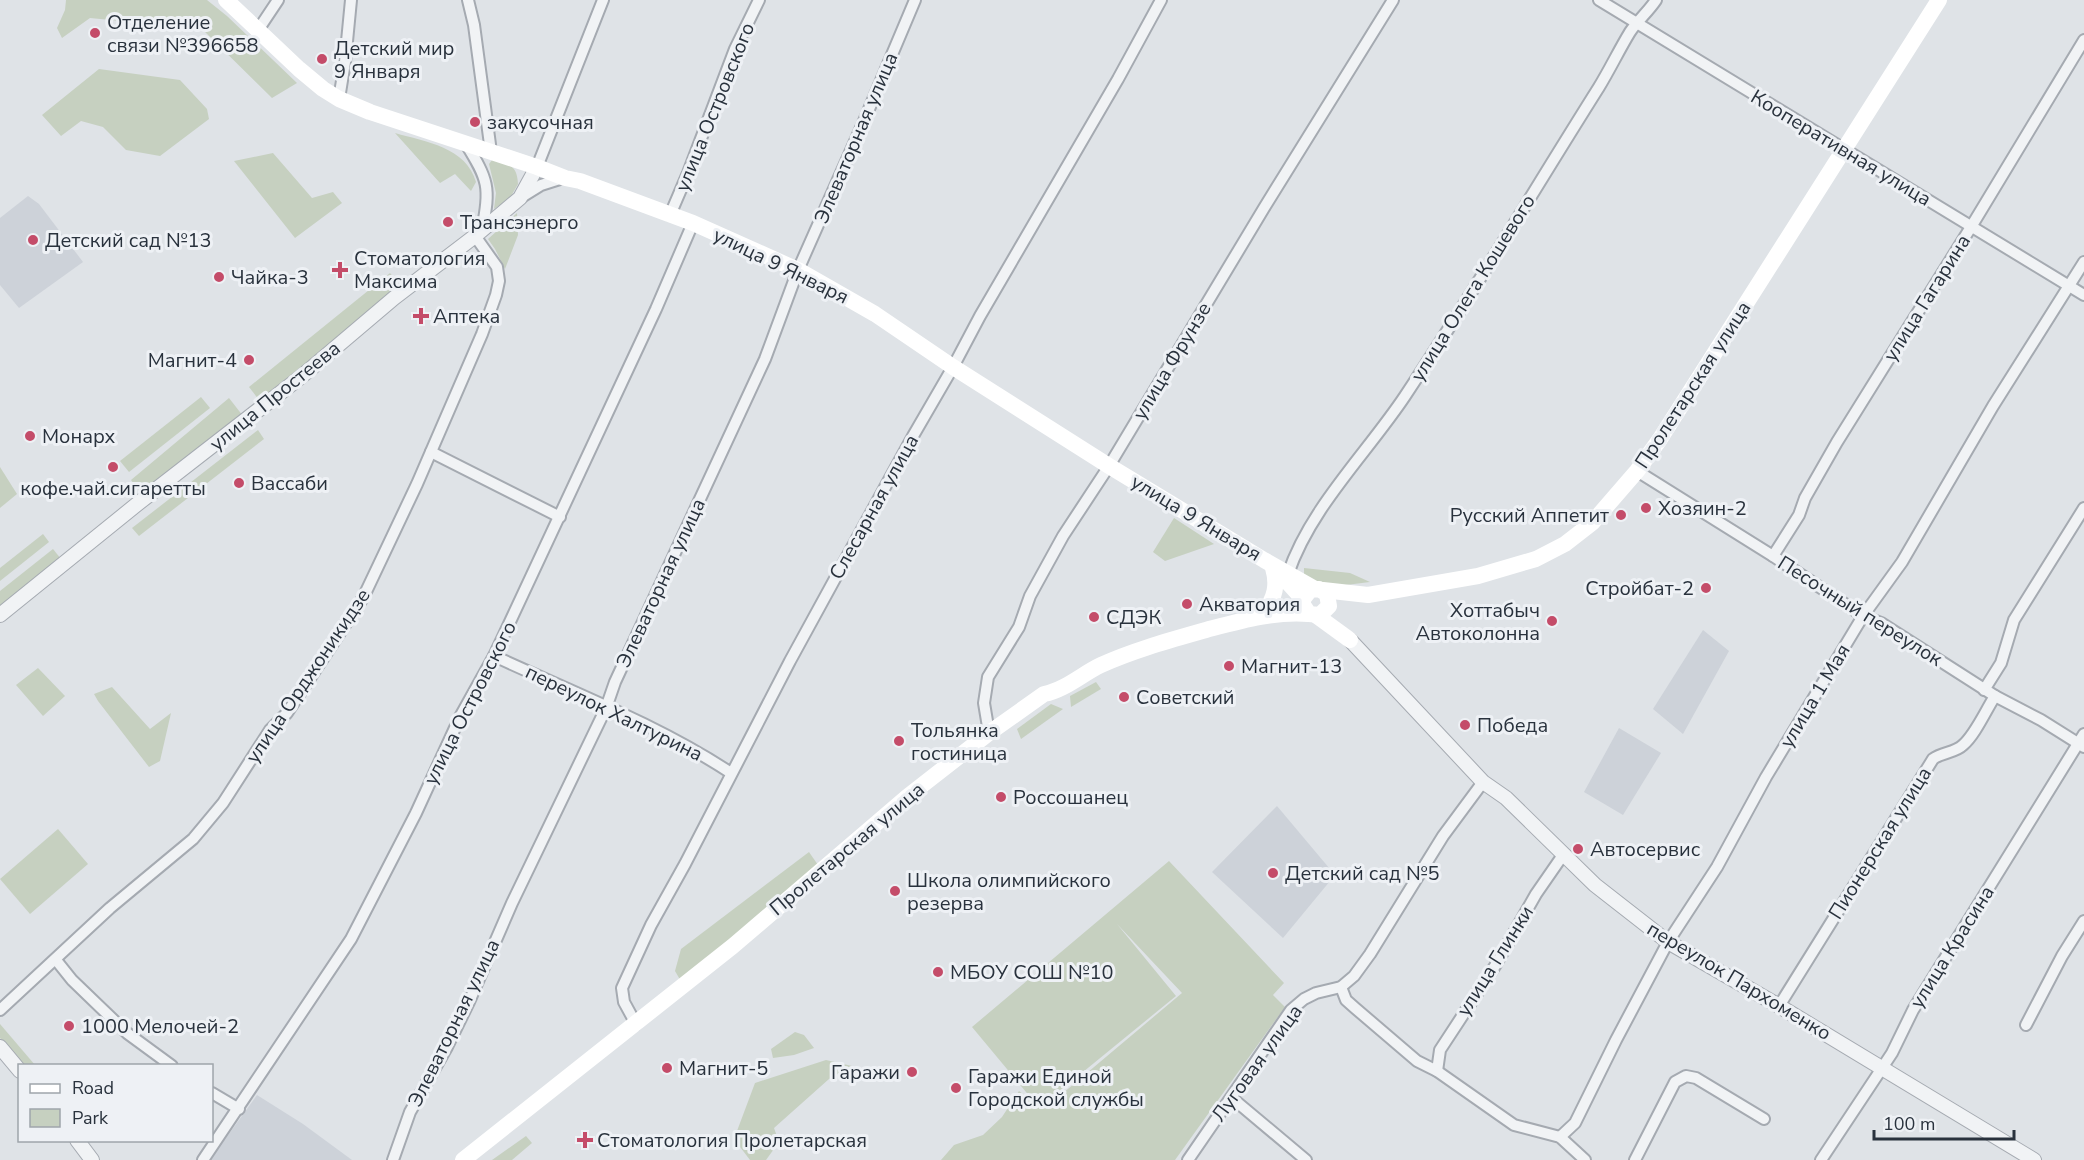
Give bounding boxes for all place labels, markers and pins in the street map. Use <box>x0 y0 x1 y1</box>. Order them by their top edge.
place label: Отделение связи №396658 <box>107 9 259 59</box>
marker: Отделение связи №396658 <box>88 26 102 40</box>
place label: Детский мир 9 Января <box>334 35 454 85</box>
marker: Детский мир 9 Января <box>315 52 329 66</box>
place label: закусочная <box>487 109 594 136</box>
marker: закусочная <box>468 115 482 129</box>
place label: Трансэнерго <box>460 209 579 236</box>
marker: Трансэнерго <box>441 215 455 229</box>
place label: Детский сад №13 <box>45 227 212 254</box>
marker: Детский сад №13 <box>26 233 40 247</box>
place label: Стоматология Максима <box>354 245 486 295</box>
marker: Стоматология Максима <box>331 261 349 279</box>
place label: Чайка-3 <box>231 264 309 291</box>
marker: Чайка-3 <box>212 270 226 284</box>
place label: Аптека <box>433 303 500 330</box>
marker: Аптека <box>414 309 428 323</box>
place label: Магнит-4 <box>148 347 237 374</box>
marker: Магнит-4 <box>242 353 256 367</box>
place label: Монарх <box>42 423 116 450</box>
marker: Монарх <box>23 429 37 443</box>
marker: кофе.чай.сигаретты <box>106 460 120 474</box>
place label: Вассаби <box>251 470 328 497</box>
place label: кофе.чай.сигаретты <box>20 475 206 502</box>
marker: Вассаби <box>232 476 246 490</box>
place label: Хозяин-2 <box>1658 495 1747 522</box>
marker: Хозяин-2 <box>1639 501 1653 515</box>
place label: Русский Аппетит <box>1450 502 1609 529</box>
marker: Русский Аппетит <box>1614 508 1628 522</box>
place label: Стройбат-2 <box>1585 575 1694 602</box>
marker: Стройбат-2 <box>1699 581 1713 595</box>
place label: Акватория <box>1199 591 1300 618</box>
marker: Акватория <box>1180 597 1194 611</box>
place label: Хоттабыч Автоколонна <box>1415 597 1540 647</box>
place label: СДЭК <box>1106 604 1161 631</box>
marker: СДЭК <box>1087 610 1101 624</box>
marker: Хоттабыч Автоколонна <box>1545 614 1559 628</box>
place label: Магнит-13 <box>1241 653 1342 680</box>
marker: Магнит-13 <box>1222 659 1236 673</box>
place label: Советский <box>1136 684 1235 711</box>
marker: Советский <box>1117 690 1131 704</box>
place label: Победа <box>1477 712 1548 739</box>
place label: Тольянка гостиница <box>911 717 1007 767</box>
marker: Победа <box>1458 718 1472 732</box>
marker: Тольянка гостиница <box>892 734 906 748</box>
place label: Россошанец <box>1013 784 1128 811</box>
marker: Россошанец <box>994 790 1008 804</box>
place label: Автосервис <box>1590 836 1700 863</box>
marker: Автосервис <box>1571 842 1585 856</box>
place label: Детский сад №5 <box>1285 860 1440 887</box>
marker: Детский сад №5 <box>1266 866 1280 880</box>
place label: Школа олимпийского резерва <box>907 867 1111 917</box>
marker: Школа олимпийского резерва <box>888 884 902 898</box>
place label: МБОУ СОШ №10 <box>950 959 1114 986</box>
marker: МБОУ СОШ №10 <box>931 965 945 979</box>
place label: 1000 Мелочей-2 <box>81 1013 239 1040</box>
marker: 1000 Мелочей-2 <box>62 1019 76 1033</box>
place label: Магнит-5 <box>679 1055 768 1082</box>
place label: Гаражи <box>831 1059 900 1086</box>
marker: Магнит-5 <box>660 1061 674 1075</box>
place label: Гаражи Единой Городской службы <box>968 1063 1144 1113</box>
marker: Гаражи <box>905 1065 919 1079</box>
marker: Гаражи Единой Городской службы <box>949 1081 963 1095</box>
place label: Стоматология Пролетарская <box>597 1127 867 1154</box>
marker: Стоматология Пролетарская <box>578 1133 592 1147</box>

